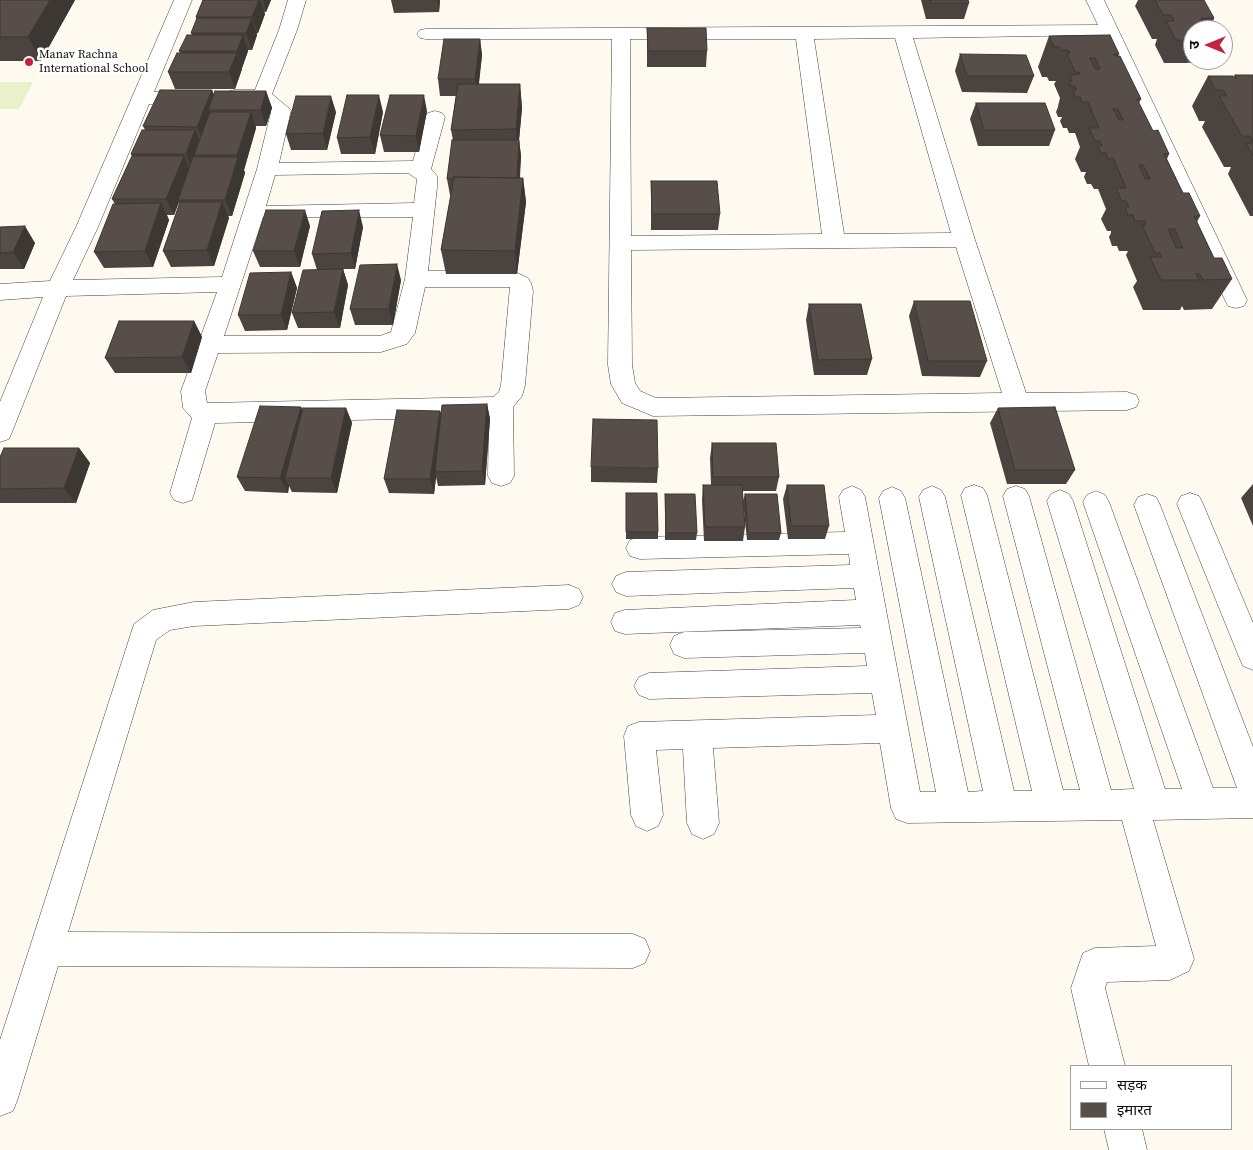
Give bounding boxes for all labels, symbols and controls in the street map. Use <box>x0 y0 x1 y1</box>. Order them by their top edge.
north arrow <box>1183 20 1233 70</box>
text: उ <box>1184 41 1204 49</box>
place label: Manav Rachna International School <box>39 48 149 76</box>
marker: Manav Rachna International School <box>23 56 35 68</box>
legend <box>1070 1065 1233 1130</box>
text: सड़क <box>1117 1074 1147 1095</box>
text: इमारत <box>1117 1099 1152 1120</box>

